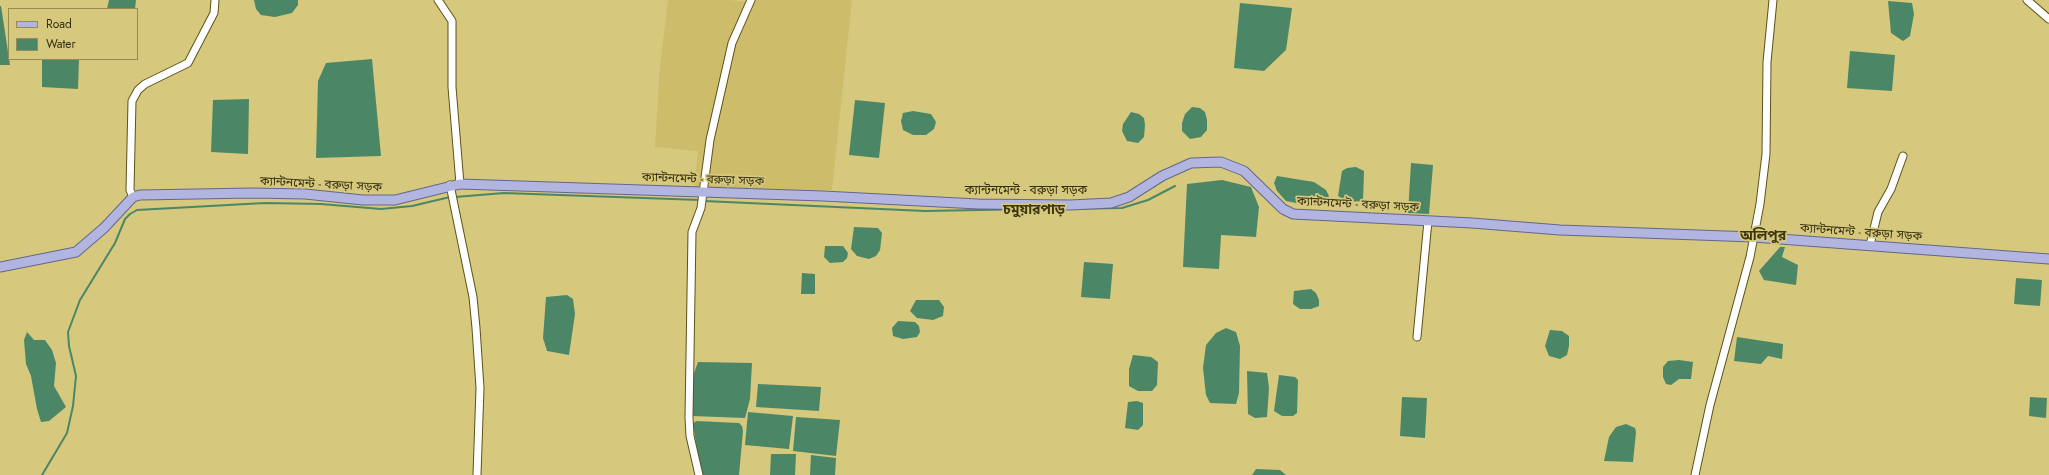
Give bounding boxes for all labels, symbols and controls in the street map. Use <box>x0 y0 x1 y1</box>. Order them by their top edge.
legend <box>8 8 138 60</box>
text: Road <box>46 15 72 33</box>
text: Water <box>46 35 76 53</box>
street label: ক্যান্টনমেন্ট - বরুড়া সড়ক <box>642 171 764 189</box>
street label: ক্যান্টনমেন্ট - বরুড়া সড়ক <box>260 175 382 195</box>
street label: ক্যান্টনমেন্ট - বরুড়া সড়ক <box>965 184 1087 198</box>
street label: ক্যান্টনমেন্ট - বরুড়া সড়ক <box>1297 195 1419 215</box>
district label: চমুয়ারপাড় <box>1003 203 1065 219</box>
street label: ক্যান্টনমেন্ট - বরুড়া সড়ক <box>1799 222 1923 244</box>
district label: অলিপুর <box>1740 229 1786 245</box>

